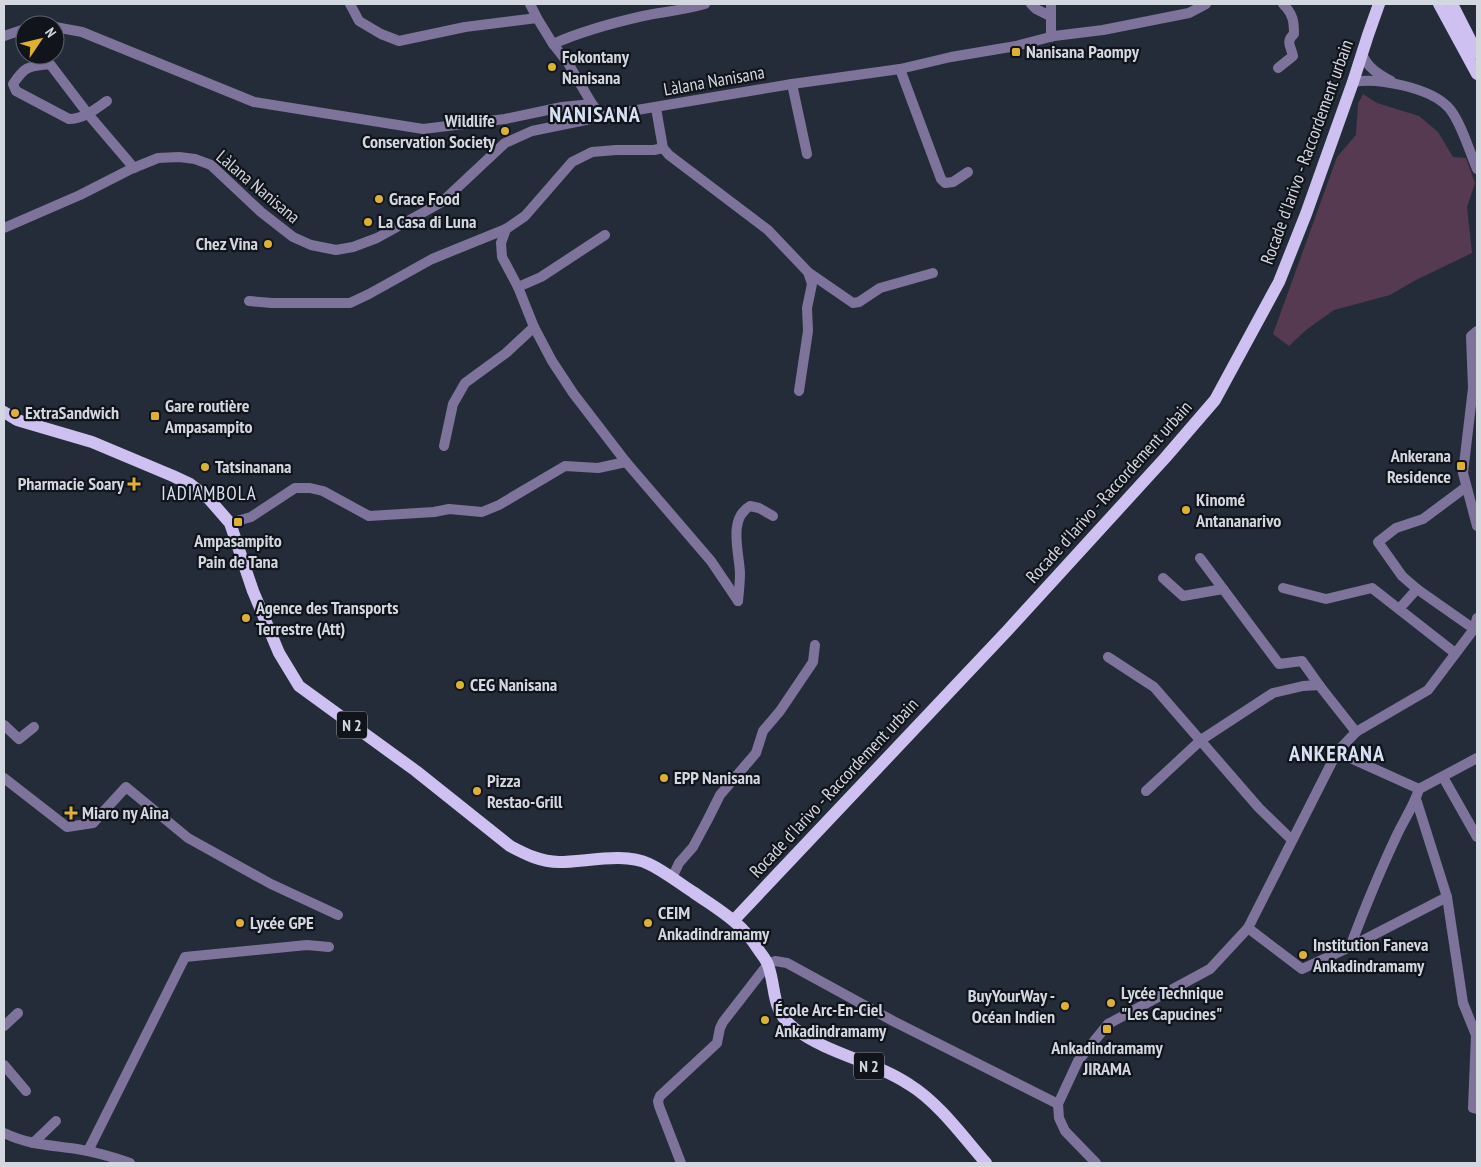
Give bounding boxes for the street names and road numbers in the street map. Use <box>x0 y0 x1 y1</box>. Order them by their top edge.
street label: Rocade d'Iarivo - Raccordement urbain <box>1255 36 1358 267</box>
street label: Làlana Nanisana <box>662 60 766 101</box>
street label: Làlana Nanisana <box>212 145 305 228</box>
street label: Rocade d'Iarivo - Raccordement urbain <box>1021 396 1197 588</box>
street label: Rocade d'Iarivo - Raccordement urbain <box>744 693 923 882</box>
road number: N 2 <box>337 712 367 738</box>
road number: N 2 <box>854 1052 884 1080</box>

